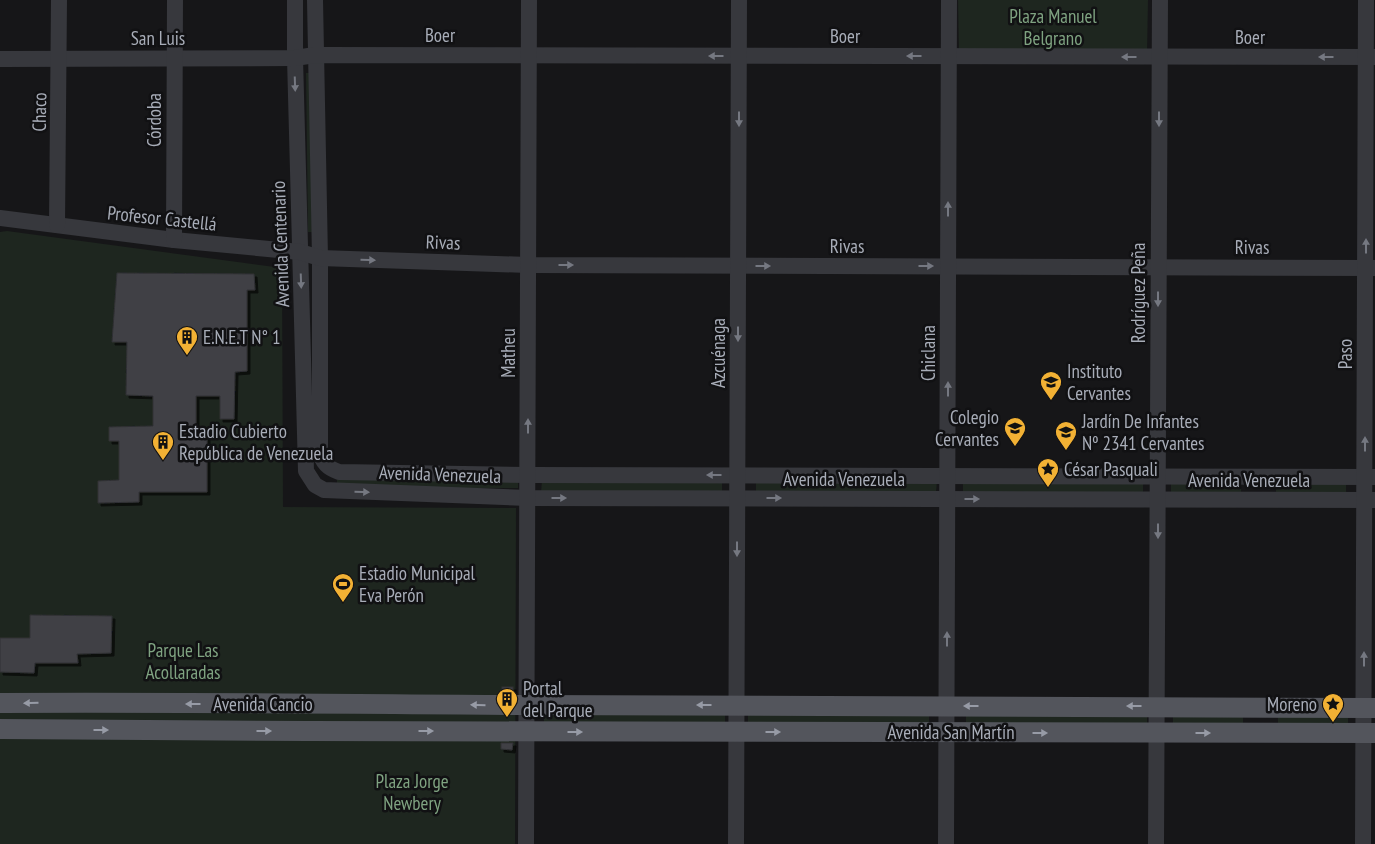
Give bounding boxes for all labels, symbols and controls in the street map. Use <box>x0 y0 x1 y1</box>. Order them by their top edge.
park label: Plaza Manuel Belgrano <box>1009 4 1097 50</box>
street label: Boer <box>425 23 456 47</box>
street label: Boer <box>830 24 861 48</box>
street label: Boer <box>1235 25 1266 49</box>
street label: San Luis <box>131 26 185 50</box>
one-way arrow <box>708 52 724 60</box>
one-way arrow <box>906 52 922 60</box>
one-way arrow <box>1121 53 1137 61</box>
one-way arrow <box>1318 53 1334 61</box>
one-way arrow <box>292 76 300 92</box>
street label: Chaco <box>27 92 51 132</box>
street label: Córdoba <box>142 93 166 147</box>
one-way arrow <box>735 111 743 127</box>
one-way arrow <box>1155 111 1163 127</box>
street label: Avenida Centenario <box>266 180 294 308</box>
street label: Profesor Castellá <box>106 200 218 236</box>
one-way arrow <box>944 201 952 217</box>
street label: Rivas <box>425 229 461 255</box>
street label: Rivas <box>830 234 864 258</box>
street label: Rivas <box>1235 235 1269 259</box>
one-way arrow <box>1362 238 1370 254</box>
street label: Rodríguez Peña <box>1126 243 1150 343</box>
one-way arrow <box>361 256 377 264</box>
one-way arrow <box>558 261 574 269</box>
one-way arrow <box>756 262 772 270</box>
one-way arrow <box>918 262 934 270</box>
one-way arrow <box>298 273 306 289</box>
one-way arrow <box>1154 291 1162 307</box>
street label: Azcuénaga <box>706 318 730 388</box>
building icon: E.N.E.T N° 1 <box>175 325 199 356</box>
place label: E.N.E.T N° 1 <box>203 325 281 349</box>
street label: Chiclana <box>916 325 940 381</box>
one-way arrow <box>734 326 742 342</box>
street label: Matheu <box>496 328 520 378</box>
street label: Paso <box>1333 339 1357 369</box>
place label: Instituto Cervantes <box>1067 359 1131 405</box>
school or university icon: Instituto Cervantes <box>1039 370 1063 401</box>
one-way arrow <box>944 381 952 397</box>
place label: Colegio Cervantes <box>935 405 999 451</box>
place label: Jardín De Infantes Nº 2341 Cervantes <box>1081 409 1205 455</box>
school or university icon: Colegio Cervantes <box>1003 416 1027 447</box>
one-way arrow <box>524 418 532 434</box>
place label: Estadio Cubierto República de Venezuela <box>179 419 333 465</box>
school or university icon: Jardín De Infantes Nº 2341 Cervantes <box>1054 420 1078 451</box>
building icon: Estadio Cubierto República de Venezuela <box>151 430 175 461</box>
one-way arrow <box>1361 436 1369 452</box>
place icon: César Pasquali <box>1036 457 1060 488</box>
place label: César Pasquali <box>1064 457 1158 481</box>
street label: Avenida Venezuela <box>379 460 501 488</box>
street label: Avenida Venezuela <box>783 467 905 491</box>
street label: Avenida Venezuela <box>1188 468 1310 492</box>
one-way arrow <box>706 471 722 479</box>
one-way arrow <box>354 488 370 496</box>
one-way arrow <box>552 494 568 502</box>
one-way arrow <box>767 494 783 502</box>
one-way arrow <box>964 495 980 503</box>
one-way arrow <box>1153 523 1161 539</box>
one-way arrow <box>733 541 741 557</box>
place label: Estadio Municipal Eva Perón <box>359 561 476 607</box>
sports icon: Estadio Municipal Eva Perón <box>331 572 355 603</box>
one-way arrow <box>943 631 951 647</box>
park label: Parque Las Acollaradas <box>146 638 220 684</box>
one-way arrow <box>1360 651 1368 667</box>
place label: Portal del Parque <box>523 676 593 722</box>
building icon: Portal del Parque <box>495 687 519 718</box>
street label: Avenida Cancio <box>213 692 313 716</box>
place label: Moreno <box>1267 692 1317 716</box>
place icon: Moreno <box>1321 692 1345 723</box>
one-way arrow <box>22 699 38 707</box>
one-way arrow <box>185 700 201 708</box>
one-way arrow <box>470 701 486 709</box>
one-way arrow <box>696 701 712 709</box>
one-way arrow <box>963 702 979 710</box>
one-way arrow <box>1126 702 1142 710</box>
street label: Avenida San Martín <box>887 720 1015 744</box>
one-way arrow <box>93 726 109 734</box>
one-way arrow <box>256 727 272 735</box>
one-way arrow <box>418 727 434 735</box>
one-way arrow <box>568 728 584 736</box>
one-way arrow <box>765 728 781 736</box>
one-way arrow <box>1033 729 1049 737</box>
one-way arrow <box>1195 729 1211 737</box>
park label: Plaza Jorge Newbery <box>375 769 449 815</box>

